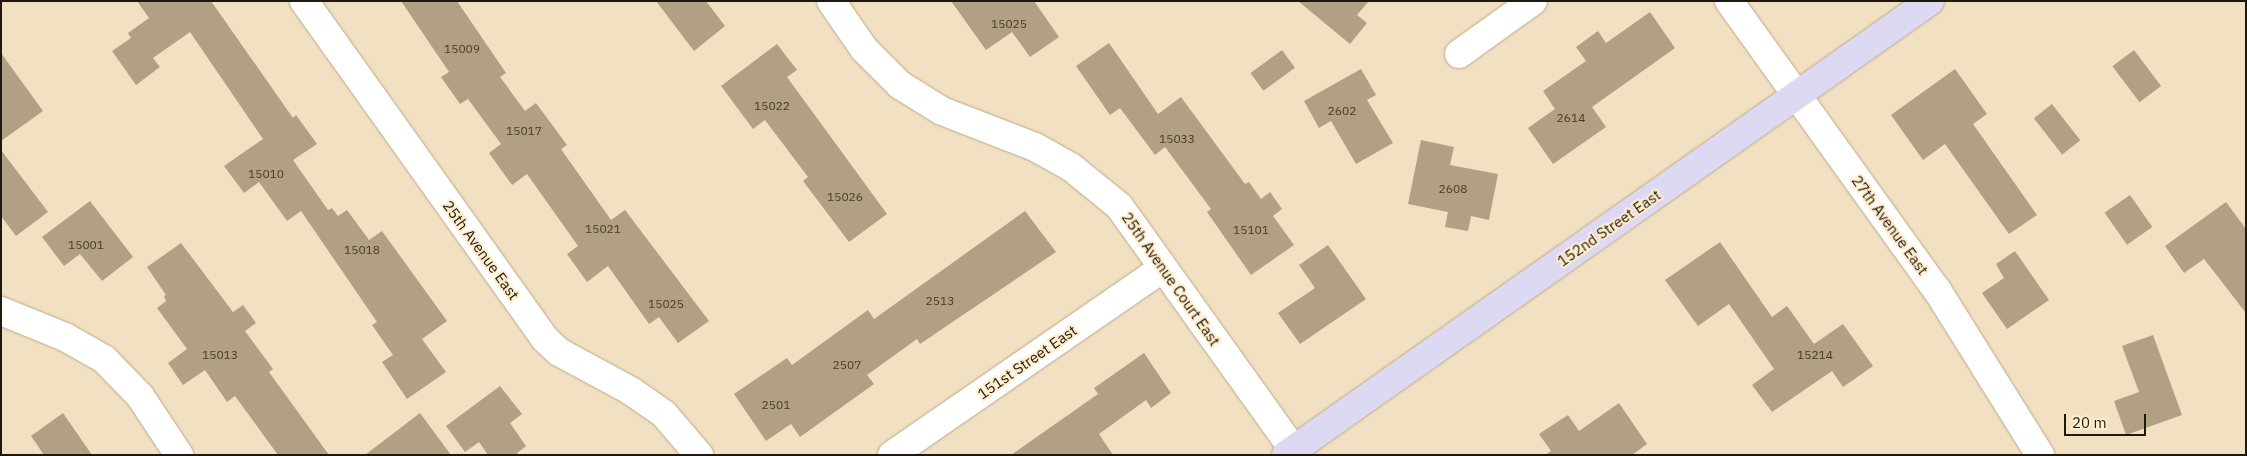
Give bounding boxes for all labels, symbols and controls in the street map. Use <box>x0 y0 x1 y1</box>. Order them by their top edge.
house number: 15025 <box>991 17 1027 31</box>
house number: 15009 <box>444 42 480 56</box>
house number: 15022 <box>754 99 790 113</box>
house number: 2602 <box>1328 104 1356 118</box>
house number: 2614 <box>1557 111 1585 125</box>
house number: 15017 <box>506 124 542 138</box>
house number: 15033 <box>1159 132 1195 146</box>
house number: 15010 <box>248 167 284 181</box>
street label: 27th Avenue East <box>1848 172 1932 278</box>
house number: 2608 <box>1439 182 1467 196</box>
street label: 152nd Street East <box>1554 186 1664 270</box>
house number: 15026 <box>827 190 863 204</box>
street label: 25th Avenue East <box>439 197 523 303</box>
street label: 25th Avenue Court East <box>1118 209 1224 349</box>
house number: 15021 <box>585 222 621 236</box>
house number: 15101 <box>1233 223 1269 237</box>
house number: 15001 <box>68 238 104 252</box>
house number: 15018 <box>344 243 380 257</box>
house number: 2513 <box>926 294 954 308</box>
house number: 15025 <box>648 297 684 311</box>
street label: 151st Street East <box>974 321 1080 403</box>
house number: 15013 <box>202 348 238 362</box>
house number: 15214 <box>1797 348 1833 362</box>
house number: 2507 <box>833 358 861 372</box>
house number: 2501 <box>762 398 790 412</box>
scale bar <box>2067 404 2150 436</box>
text: 20 m <box>2072 413 2107 432</box>

